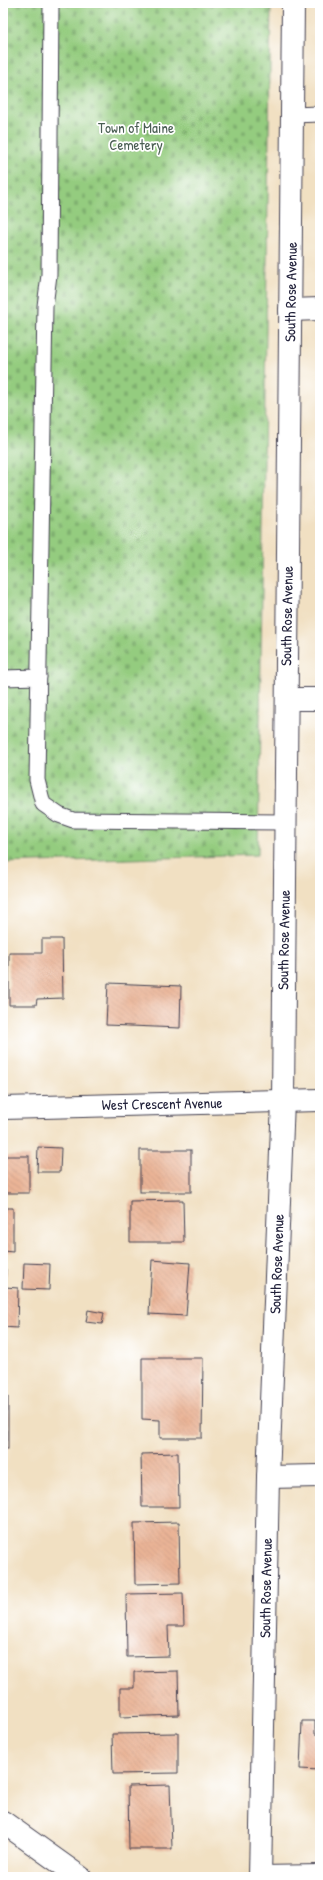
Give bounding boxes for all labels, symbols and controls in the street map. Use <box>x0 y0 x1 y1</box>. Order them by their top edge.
park label: Town of Maine Cemetery <box>98 117 174 155</box>
street label: South Rose Avenue <box>279 242 302 342</box>
street label: South Rose Avenue <box>275 566 298 666</box>
street label: South Rose Avenue <box>272 890 295 990</box>
street label: West Crescent Avenue <box>102 1092 222 1115</box>
street label: South Rose Avenue <box>264 1214 289 1314</box>
street label: South Rose Avenue <box>254 1538 277 1638</box>

